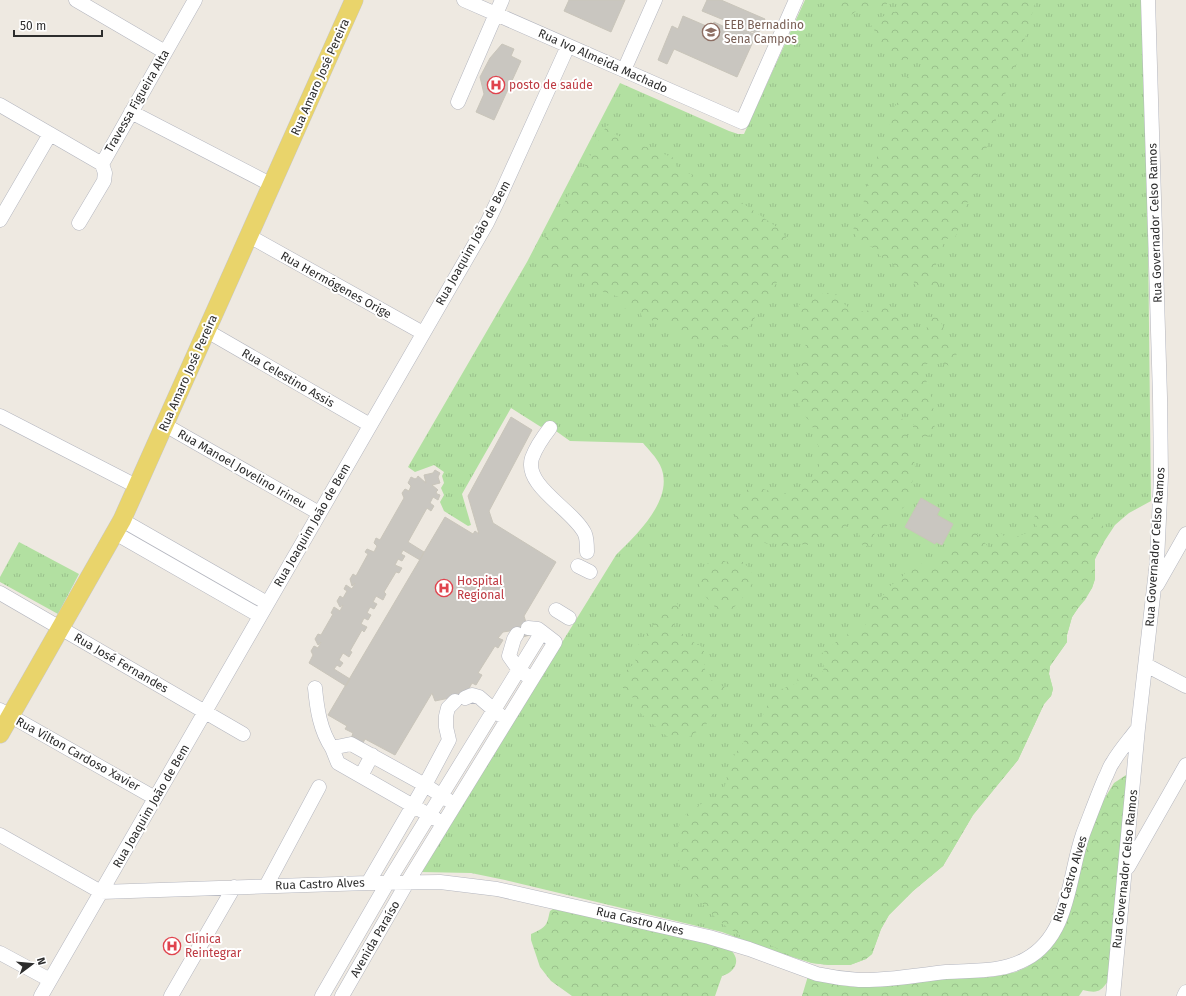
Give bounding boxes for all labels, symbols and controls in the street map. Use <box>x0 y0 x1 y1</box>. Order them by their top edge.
scale bar <box>14 12 102 38</box>
street label: Rua Amaro José Pereira <box>288 17 352 137</box>
place label: EEB Bernadino Sena Campos <box>724 18 804 46</box>
text: 50 m <box>20 19 46 33</box>
school or university icon: EEB Bernadino Sena Campos <box>701 22 721 42</box>
street label: Rua Ivo Almeida Machado <box>536 26 670 96</box>
street label: Travessa Figueira Alta <box>102 47 172 155</box>
hospital icon: posto de saúde <box>486 75 506 95</box>
place label: posto de saúde <box>509 78 593 92</box>
street label: Rua Governador Celso Ramos <box>1145 142 1165 303</box>
street label: Rua Joaquim João de Bem <box>433 178 513 308</box>
street label: Rua Hermógenes Orige <box>278 249 394 321</box>
street label: Rua Amaro José Pereira <box>156 313 220 433</box>
street label: Rua Celestino Assis <box>239 346 337 410</box>
street label: Rua Manoel Jovelino Irineu <box>175 426 309 512</box>
street label: Rua Joaquim João de Bem <box>271 461 353 589</box>
street label: Rua Governador Celso Ramos <box>1142 466 1168 627</box>
place label: Hospital Regional <box>457 574 505 602</box>
hospital icon: Hospital Regional <box>434 578 454 598</box>
street label: Rua José Fernandes <box>71 630 171 696</box>
street label: Rua Vilton Cardoso Xavier <box>14 714 143 794</box>
street label: Rua Joaquim João de Bem <box>110 742 192 870</box>
street label: Rua Governador Celso Ramos <box>1110 788 1140 949</box>
street label: Rua Castro Alves <box>1050 834 1090 924</box>
street label: Rua Castro Alves <box>275 875 365 893</box>
street label: Avenida Paraíso <box>347 898 403 980</box>
street label: Rua Castro Alves <box>595 904 686 938</box>
place label: Clínica Reintegrar <box>185 932 242 960</box>
hospital icon: Clínica Reintegrar <box>162 936 182 956</box>
north arrow <box>12 944 52 984</box>
text: N <box>34 956 48 967</box>

